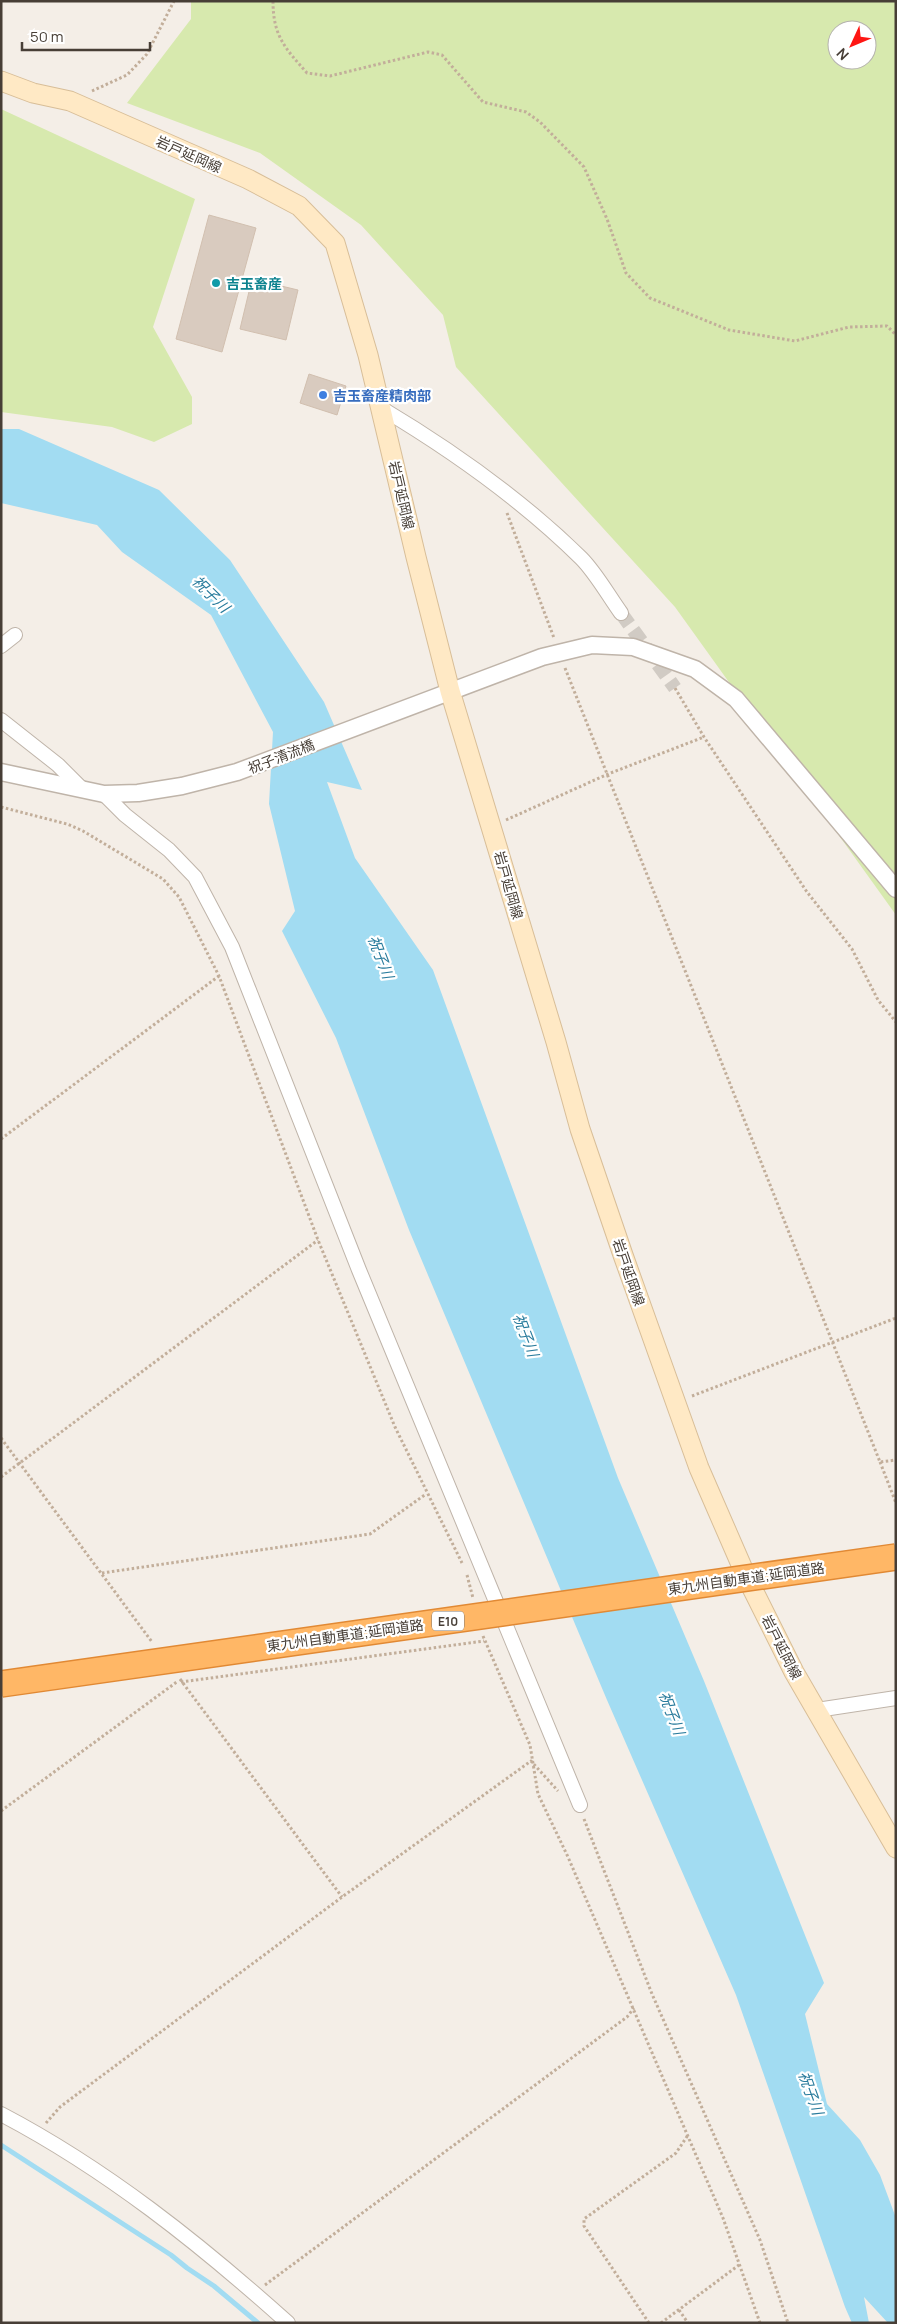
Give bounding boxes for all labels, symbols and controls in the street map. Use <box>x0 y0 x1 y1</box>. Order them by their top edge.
scale bar <box>22 20 150 52</box>
north arrow <box>827 20 877 70</box>
text: 50 m <box>30 26 64 47</box>
text: N <box>832 44 853 65</box>
street label: 岩戸延岡線 <box>153 131 225 177</box>
place label: 吉玉畜産 <box>226 274 282 293</box>
marker: 吉玉畜産 <box>210 277 222 289</box>
place label: 吉玉畜産精肉部 <box>333 386 431 405</box>
marker: 吉玉畜産精肉部 <box>317 389 329 401</box>
street label: 岩戸延岡線 <box>385 459 419 531</box>
water label: 祝子川 <box>188 571 236 619</box>
street label: 祝子清流橋 <box>245 735 317 777</box>
street label: 岩戸延岡線 <box>490 849 528 921</box>
water label: 祝子川 <box>363 932 400 984</box>
street label: 岩戸延岡線 <box>609 1236 649 1308</box>
water label: 祝子川 <box>508 1310 545 1362</box>
street label: 東九州自動車道;延岡道路 <box>666 1558 826 1598</box>
road number: E10 <box>432 1612 464 1630</box>
street label: 岩戸延岡線 <box>758 1612 806 1682</box>
street label: 東九州自動車道;延岡道路 <box>265 1615 425 1655</box>
water label: 祝子川 <box>654 1688 691 1740</box>
water label: 祝子川 <box>793 2068 829 2120</box>

